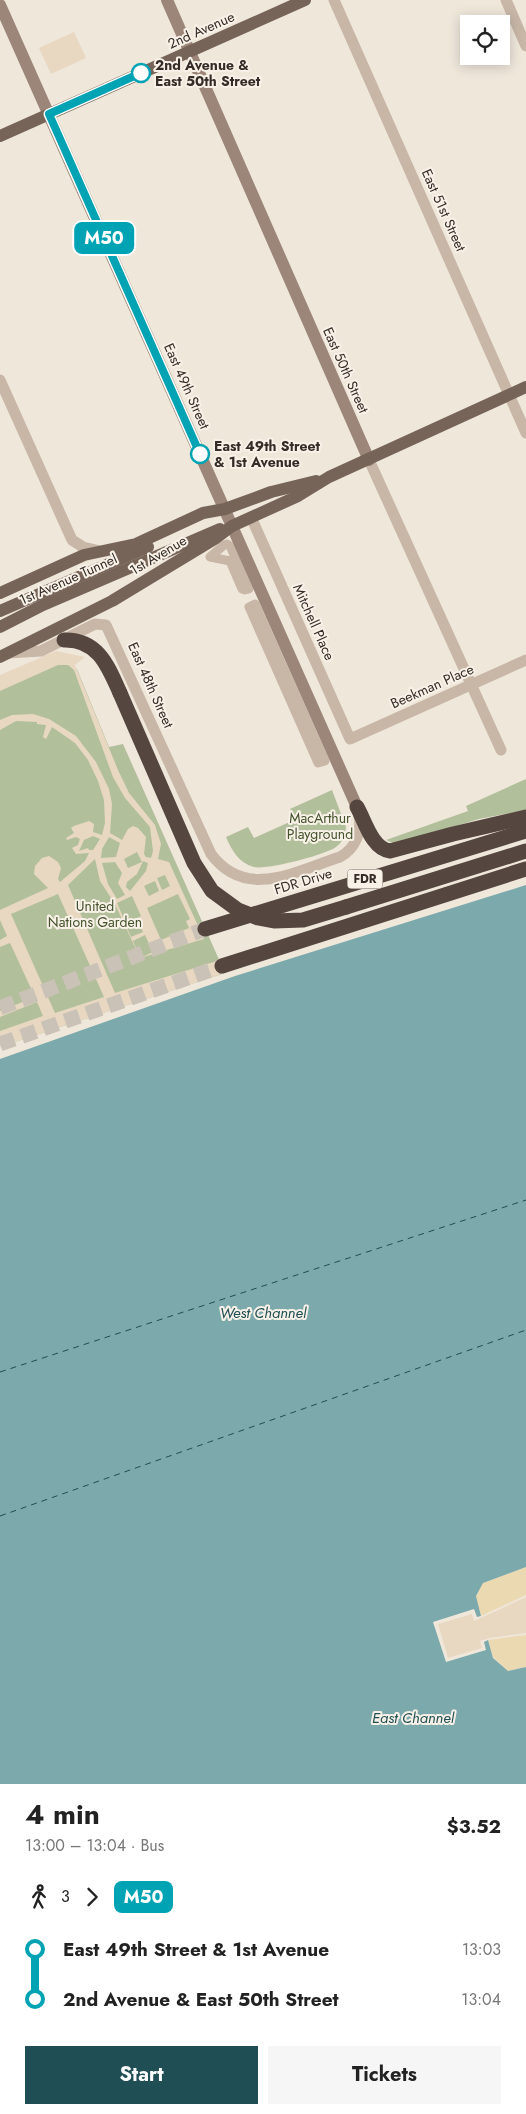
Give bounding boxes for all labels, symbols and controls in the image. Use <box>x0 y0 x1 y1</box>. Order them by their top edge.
street label: 2nd Avenue <box>164 6 238 54</box>
map controls <box>460 15 510 65</box>
button: locate <box>460 15 510 65</box>
place label: 2nd Avenue & East 50th Street <box>155 55 261 91</box>
marker: 2nd Avenue & East 50th Street <box>131 63 151 83</box>
street label: East 51st Street <box>417 166 471 255</box>
line badge: M50 <box>75 222 133 254</box>
text: M50 <box>84 225 124 251</box>
street label: East 50th Street <box>318 324 374 417</box>
street label: East 49th Street <box>159 340 215 433</box>
place label: East 49th Street & 1st Avenue <box>214 436 321 472</box>
marker: East 49th Street & 1st Avenue <box>190 444 210 464</box>
street label: 1st Avenue <box>126 530 190 580</box>
street label: 1st Avenue Tunnel <box>16 548 120 610</box>
street label: Mitchell Place <box>288 581 340 663</box>
street label: East 48th Street <box>123 639 179 732</box>
street label: Beekman Place <box>387 659 477 713</box>
park label: MacArthur Playground <box>287 808 353 844</box>
street label: FDR Drive <box>272 863 334 899</box>
road number: FDR <box>348 870 382 889</box>
park label: United Nations Garden <box>48 896 142 932</box>
water label: West Channel <box>220 1302 307 1324</box>
water label: East Channel <box>372 1707 455 1729</box>
text: 4 min <box>25 1794 100 1835</box>
text: $3.52 <box>447 1813 501 1840</box>
text: 13:00 – 13:04 · Bus <box>25 1834 164 1857</box>
icon: walk <box>25 1883 53 1911</box>
icon: forward <box>78 1883 106 1911</box>
text: M50 <box>124 1884 163 1910</box>
text: 3 <box>61 1885 70 1908</box>
text: East 49th Street & 1st Avenue <box>63 1936 329 1963</box>
text: 13:03 <box>462 1938 501 1961</box>
text: 2nd Avenue & East 50th Street <box>63 1986 339 2013</box>
text: 13:04 <box>461 1988 501 2011</box>
button: Start <box>25 2046 258 2104</box>
button: Tickets <box>268 2046 501 2104</box>

